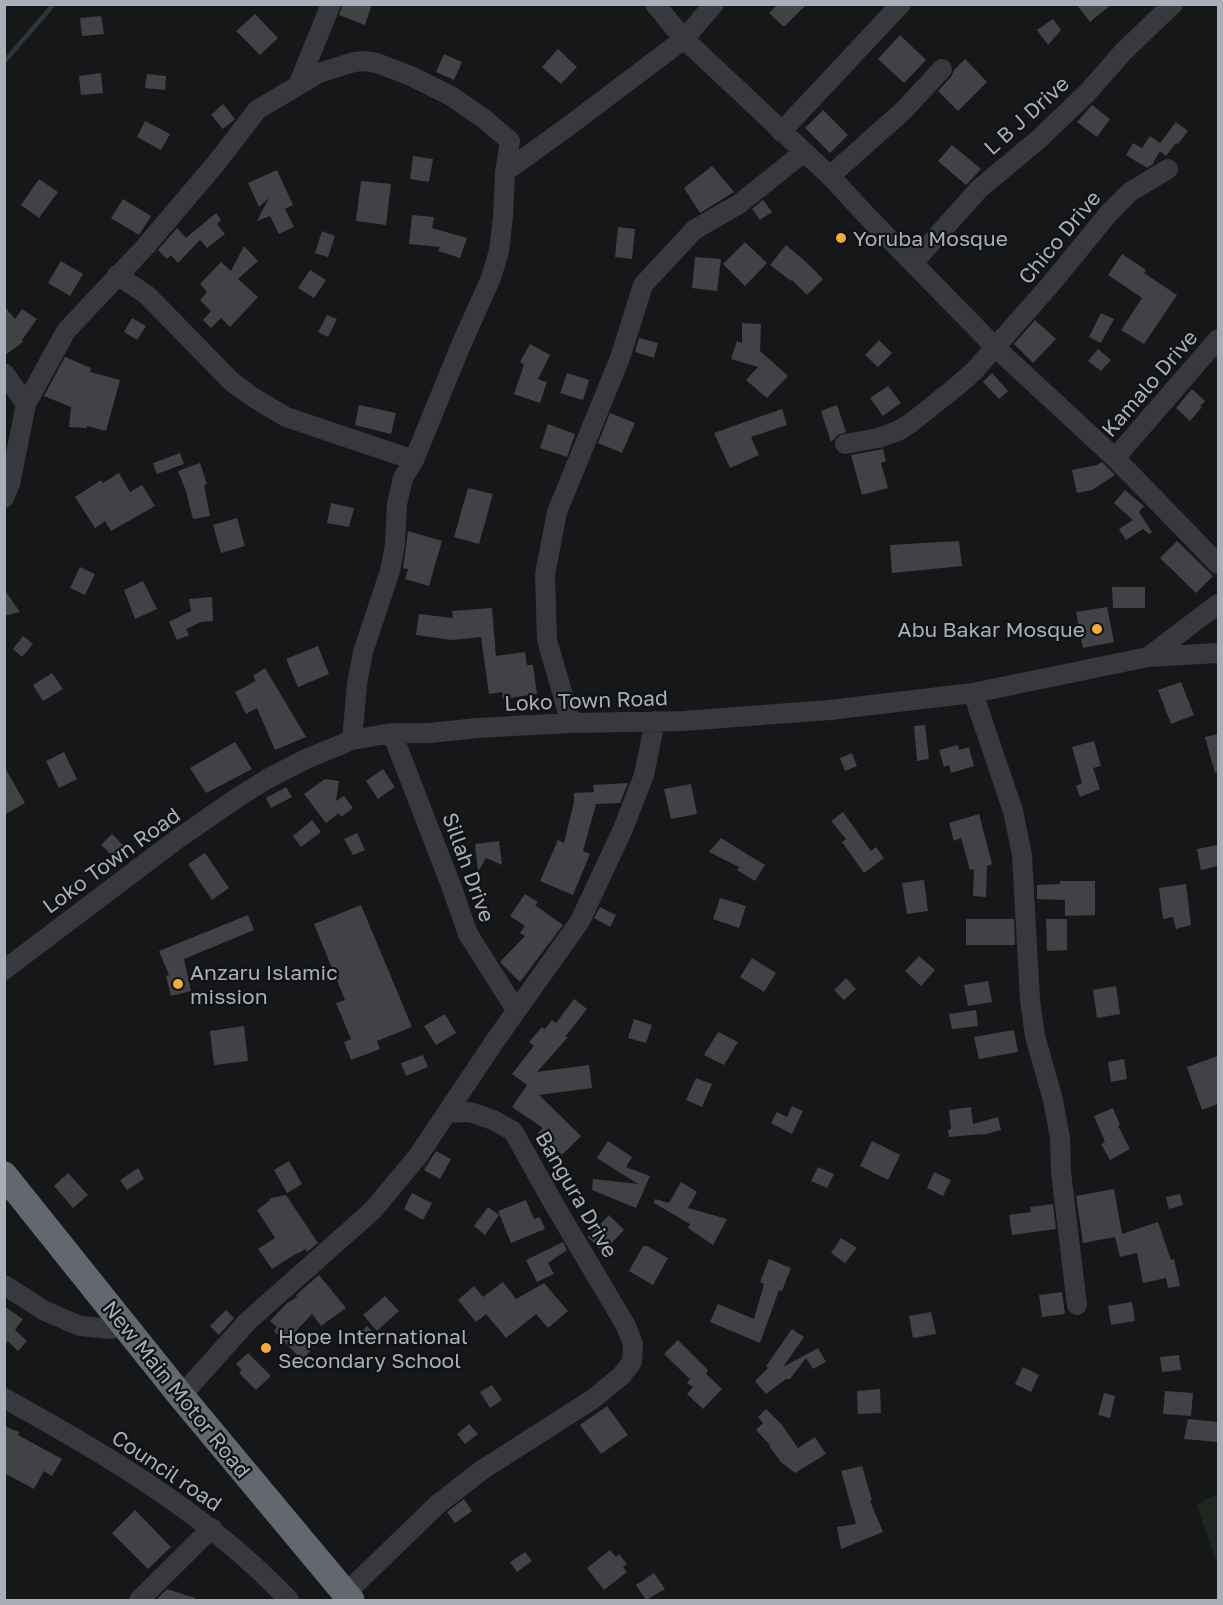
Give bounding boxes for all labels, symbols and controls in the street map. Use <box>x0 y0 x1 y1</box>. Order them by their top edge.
street label: L B J Drive <box>978 70 1074 160</box>
street label: Chico Drive <box>1012 185 1106 289</box>
place label: Yoruba Mosque <box>853 225 1008 251</box>
marker: Yoruba Mosque <box>834 231 848 245</box>
street label: Kamalo Drive <box>1096 324 1202 442</box>
place label: Abu Bakar Mosque <box>898 616 1085 642</box>
marker: Abu Bakar Mosque <box>1090 622 1104 636</box>
street label: Loko Town Road <box>504 684 668 716</box>
street label: Loko Town Road <box>37 801 185 919</box>
street label: Sillah Drive <box>437 809 501 925</box>
place label: Anzaru Islamic mission <box>190 959 338 1009</box>
marker: Anzaru Islamic mission <box>171 977 185 991</box>
street label: Bangura Drive <box>530 1126 624 1262</box>
street label: New Main Motor Road <box>98 1295 256 1483</box>
place label: Hope International Secondary School <box>278 1323 468 1373</box>
marker: Hope International Secondary School <box>259 1341 273 1355</box>
street label: Council road <box>107 1424 227 1516</box>

